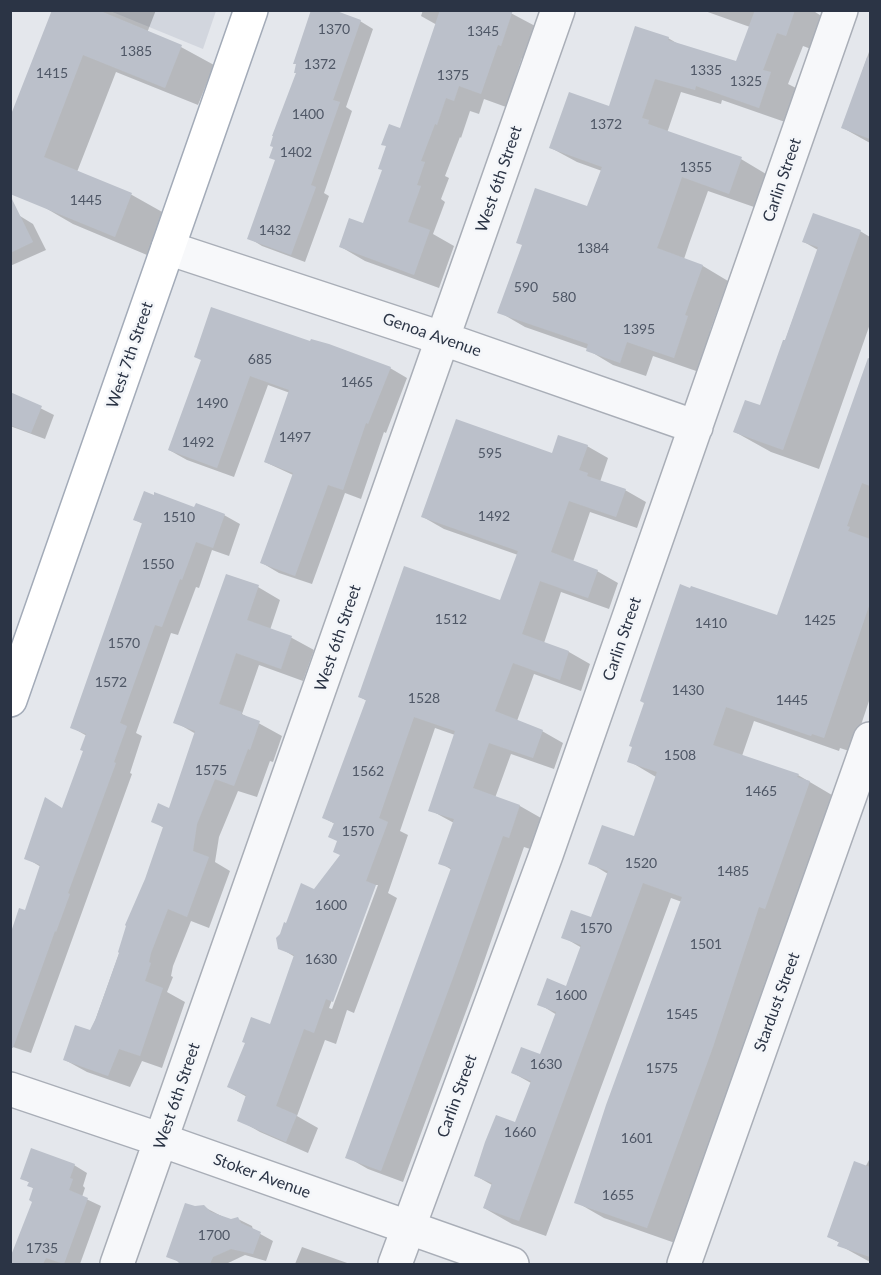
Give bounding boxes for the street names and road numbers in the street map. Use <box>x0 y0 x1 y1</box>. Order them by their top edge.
street label: West 6th Street <box>472 123 526 235</box>
street label: Carlin Street <box>759 136 805 224</box>
street label: West 7th Street <box>103 299 157 411</box>
street label: Genoa Avenue <box>380 309 484 361</box>
street label: West 6th Street <box>311 582 365 694</box>
street label: Carlin Street <box>599 595 645 683</box>
street label: Stardust Street <box>750 950 804 1054</box>
street label: West 6th Street <box>150 1040 204 1152</box>
street label: Carlin Street <box>433 1052 481 1140</box>
street label: Stoker Avenue <box>211 1150 313 1202</box>

